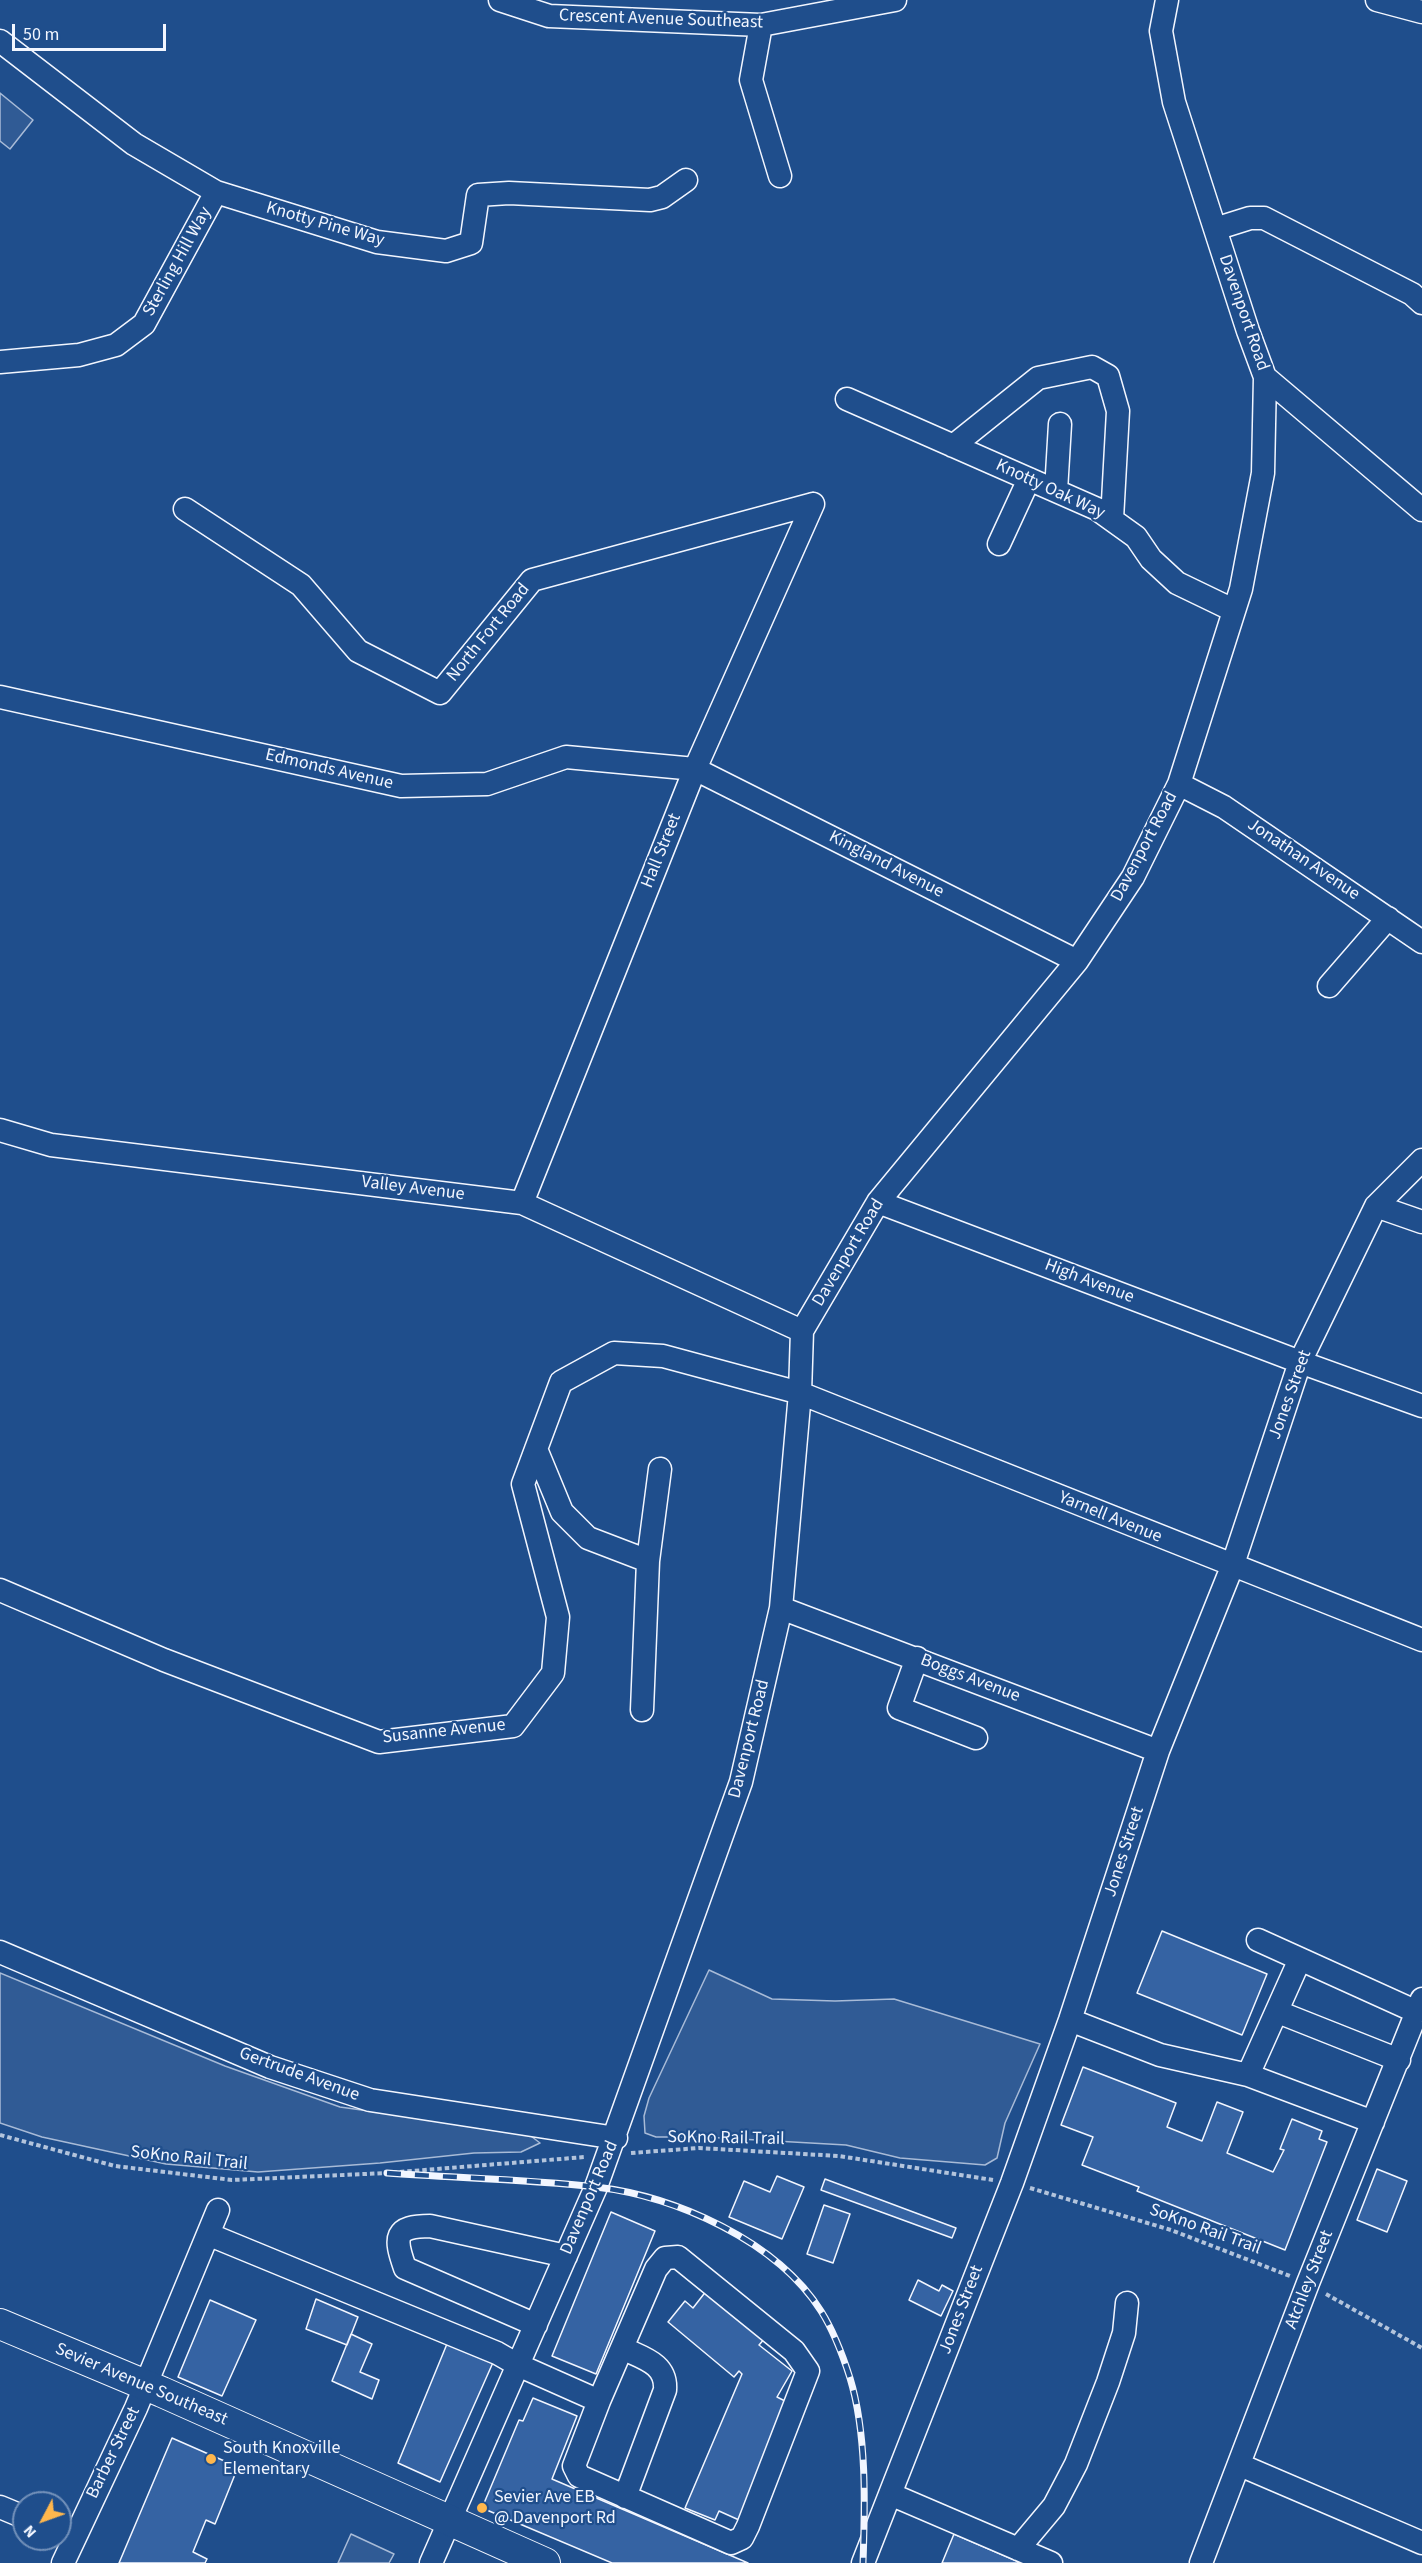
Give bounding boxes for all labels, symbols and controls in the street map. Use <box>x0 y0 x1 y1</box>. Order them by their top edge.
street label: Crescent Avenue Southeast <box>559 6 763 34</box>
scale bar <box>15 12 170 50</box>
text: 50 m <box>23 22 59 47</box>
street label: Knotty Pine Way <box>263 198 387 252</box>
street label: Sterling Hill Way <box>139 203 217 321</box>
street label: Davenport Road <box>1213 252 1273 374</box>
street label: Knotty Oak Way <box>992 455 1108 525</box>
street label: North Fort Road <box>443 580 535 686</box>
street label: Edmonds Avenue <box>263 745 395 795</box>
street label: Davenport Road <box>1107 788 1183 906</box>
street label: Hall Street <box>637 810 687 892</box>
street label: Jonathan Avenue <box>1243 814 1363 906</box>
street label: Kingland Avenue <box>825 827 947 903</box>
street label: Valley Avenue <box>360 1172 466 1206</box>
street label: Davenport Road <box>808 1195 890 1311</box>
street label: High Avenue <box>1041 1255 1137 1309</box>
street label: Jones Street <box>1265 1347 1317 1443</box>
street label: Yarnell Avenue <box>1055 1487 1165 1549</box>
street label: Boggs Avenue <box>917 1650 1023 1708</box>
street label: Davenport Road <box>725 1677 775 1801</box>
street label: Susanne Avenue <box>381 1715 507 1749</box>
street label: Jones Street <box>1100 1804 1150 1900</box>
street label: Gertrude Avenue <box>236 2043 362 2107</box>
street label: SoKno Rail Trail <box>667 2127 785 2151</box>
street label: Davenport Road <box>556 2138 624 2258</box>
street label: SoKno Rail Trail <box>129 2142 249 2176</box>
street label: SoKno Rail Trail <box>1146 2200 1264 2260</box>
street label: Atchley Street <box>1281 2228 1339 2332</box>
street label: Jones Street <box>935 2263 989 2357</box>
street label: Sevier Avenue Southeast <box>51 2339 231 2431</box>
street label: Barber Street <box>82 2403 146 2503</box>
place label: South Knoxville Elementary <box>223 2438 340 2480</box>
marker: South Knoxville Elementary <box>204 2452 218 2466</box>
place label: Sevier Ave EB @ Davenport Rd <box>494 2487 616 2530</box>
north arrow <box>12 2491 72 2551</box>
marker: Sevier Ave EB @ Davenport Rd <box>475 2501 489 2515</box>
text: N <box>18 2520 42 2543</box>

